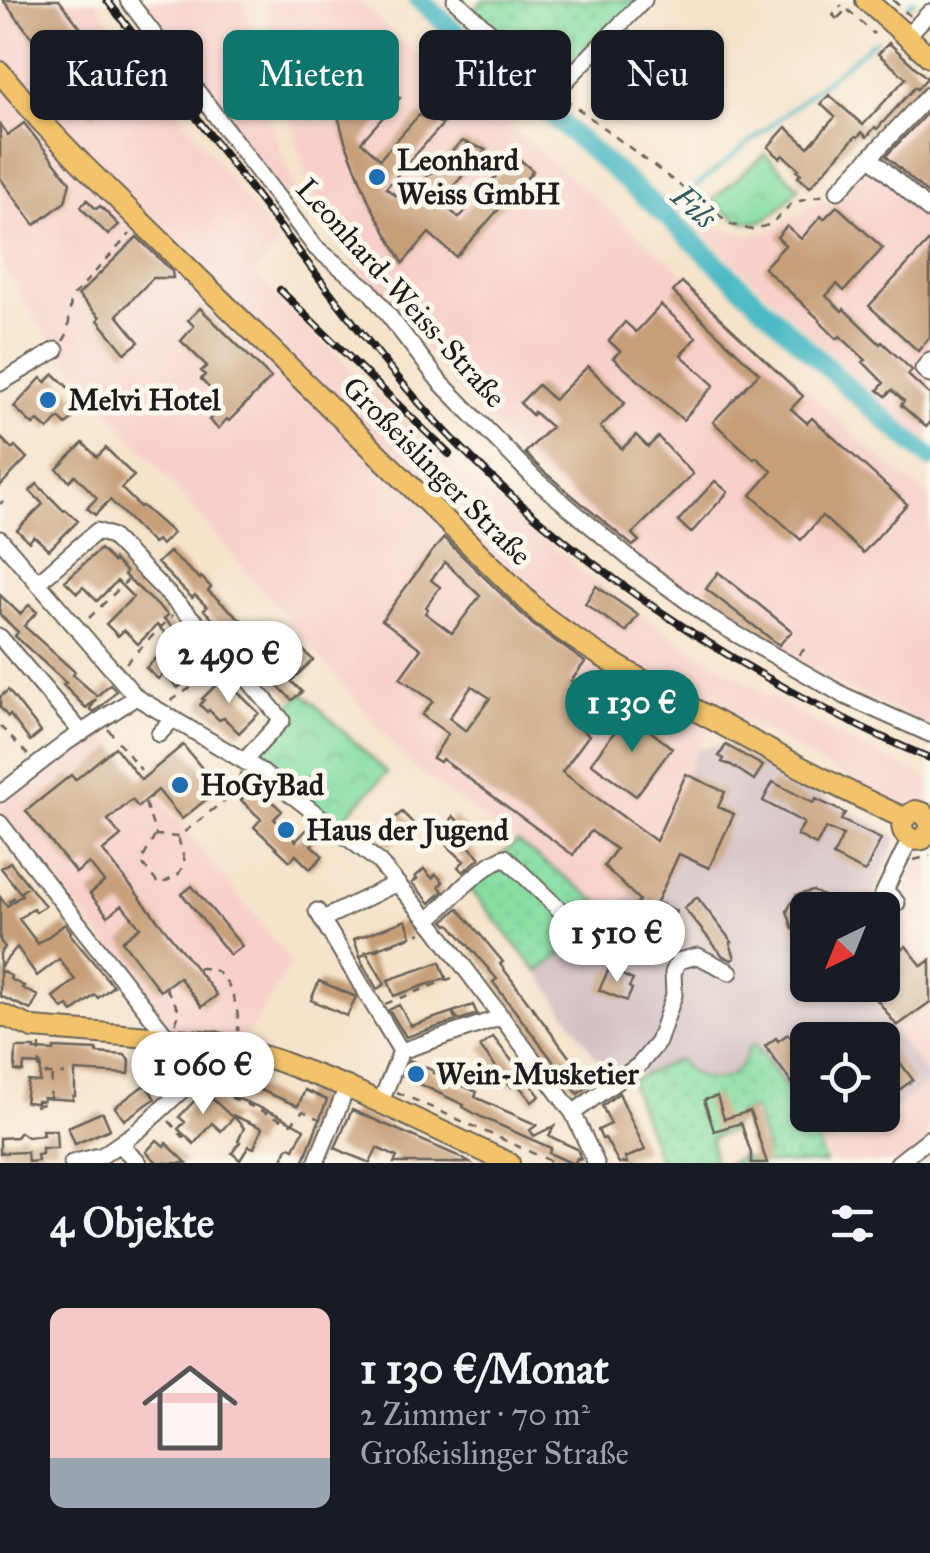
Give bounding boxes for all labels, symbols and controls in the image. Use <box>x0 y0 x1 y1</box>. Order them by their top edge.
chip: Kaufen <box>30 30 203 120</box>
chip: Mieten <box>223 30 399 120</box>
chip: Filter <box>419 30 571 120</box>
chip: Neu <box>591 30 724 120</box>
place label: Leonhard Weiss GmbH <box>397 142 560 212</box>
marker: Leonhard Weiss GmbH <box>366 166 388 188</box>
street label: Leonhard-Weiss-Straße <box>289 171 513 415</box>
water label: Fils <box>663 176 725 238</box>
street label: Großeislinger Straße <box>335 369 539 573</box>
place label: Melvi Hotel <box>68 382 221 418</box>
marker: Melvi Hotel <box>37 389 59 411</box>
pin: 2 490 € <box>137 621 321 706</box>
text: 2 490 € <box>178 634 280 673</box>
pin: 1 130 € <box>540 670 724 755</box>
text: 1 130 € <box>587 683 677 722</box>
place label: HoGyBad <box>200 767 325 803</box>
marker: HoGyBad <box>169 774 191 796</box>
place label: Haus der Jugend <box>306 812 509 849</box>
marker: Haus der Jugend <box>275 819 297 841</box>
north arrow <box>790 892 900 1002</box>
map controls <box>790 892 900 1132</box>
pin: 1 510 € <box>525 900 709 985</box>
text: 1 510 € <box>571 913 663 952</box>
button: locate <box>790 1022 900 1132</box>
pin: 1 060 € <box>111 1032 295 1117</box>
text: 1 060 € <box>153 1045 253 1084</box>
place label: Wein-Musketier <box>436 1056 639 1092</box>
marker: Wein-Musketier <box>405 1063 427 1085</box>
icon: filters <box>825 1196 880 1251</box>
text: 4 Objekte <box>50 1197 214 1249</box>
text: 1 130 €/Monat <box>360 1343 609 1395</box>
icon: home <box>130 1348 250 1468</box>
text: 2 Zimmer · 70 m² <box>360 1395 590 1434</box>
text: Großeislinger Straße <box>360 1434 629 1473</box>

